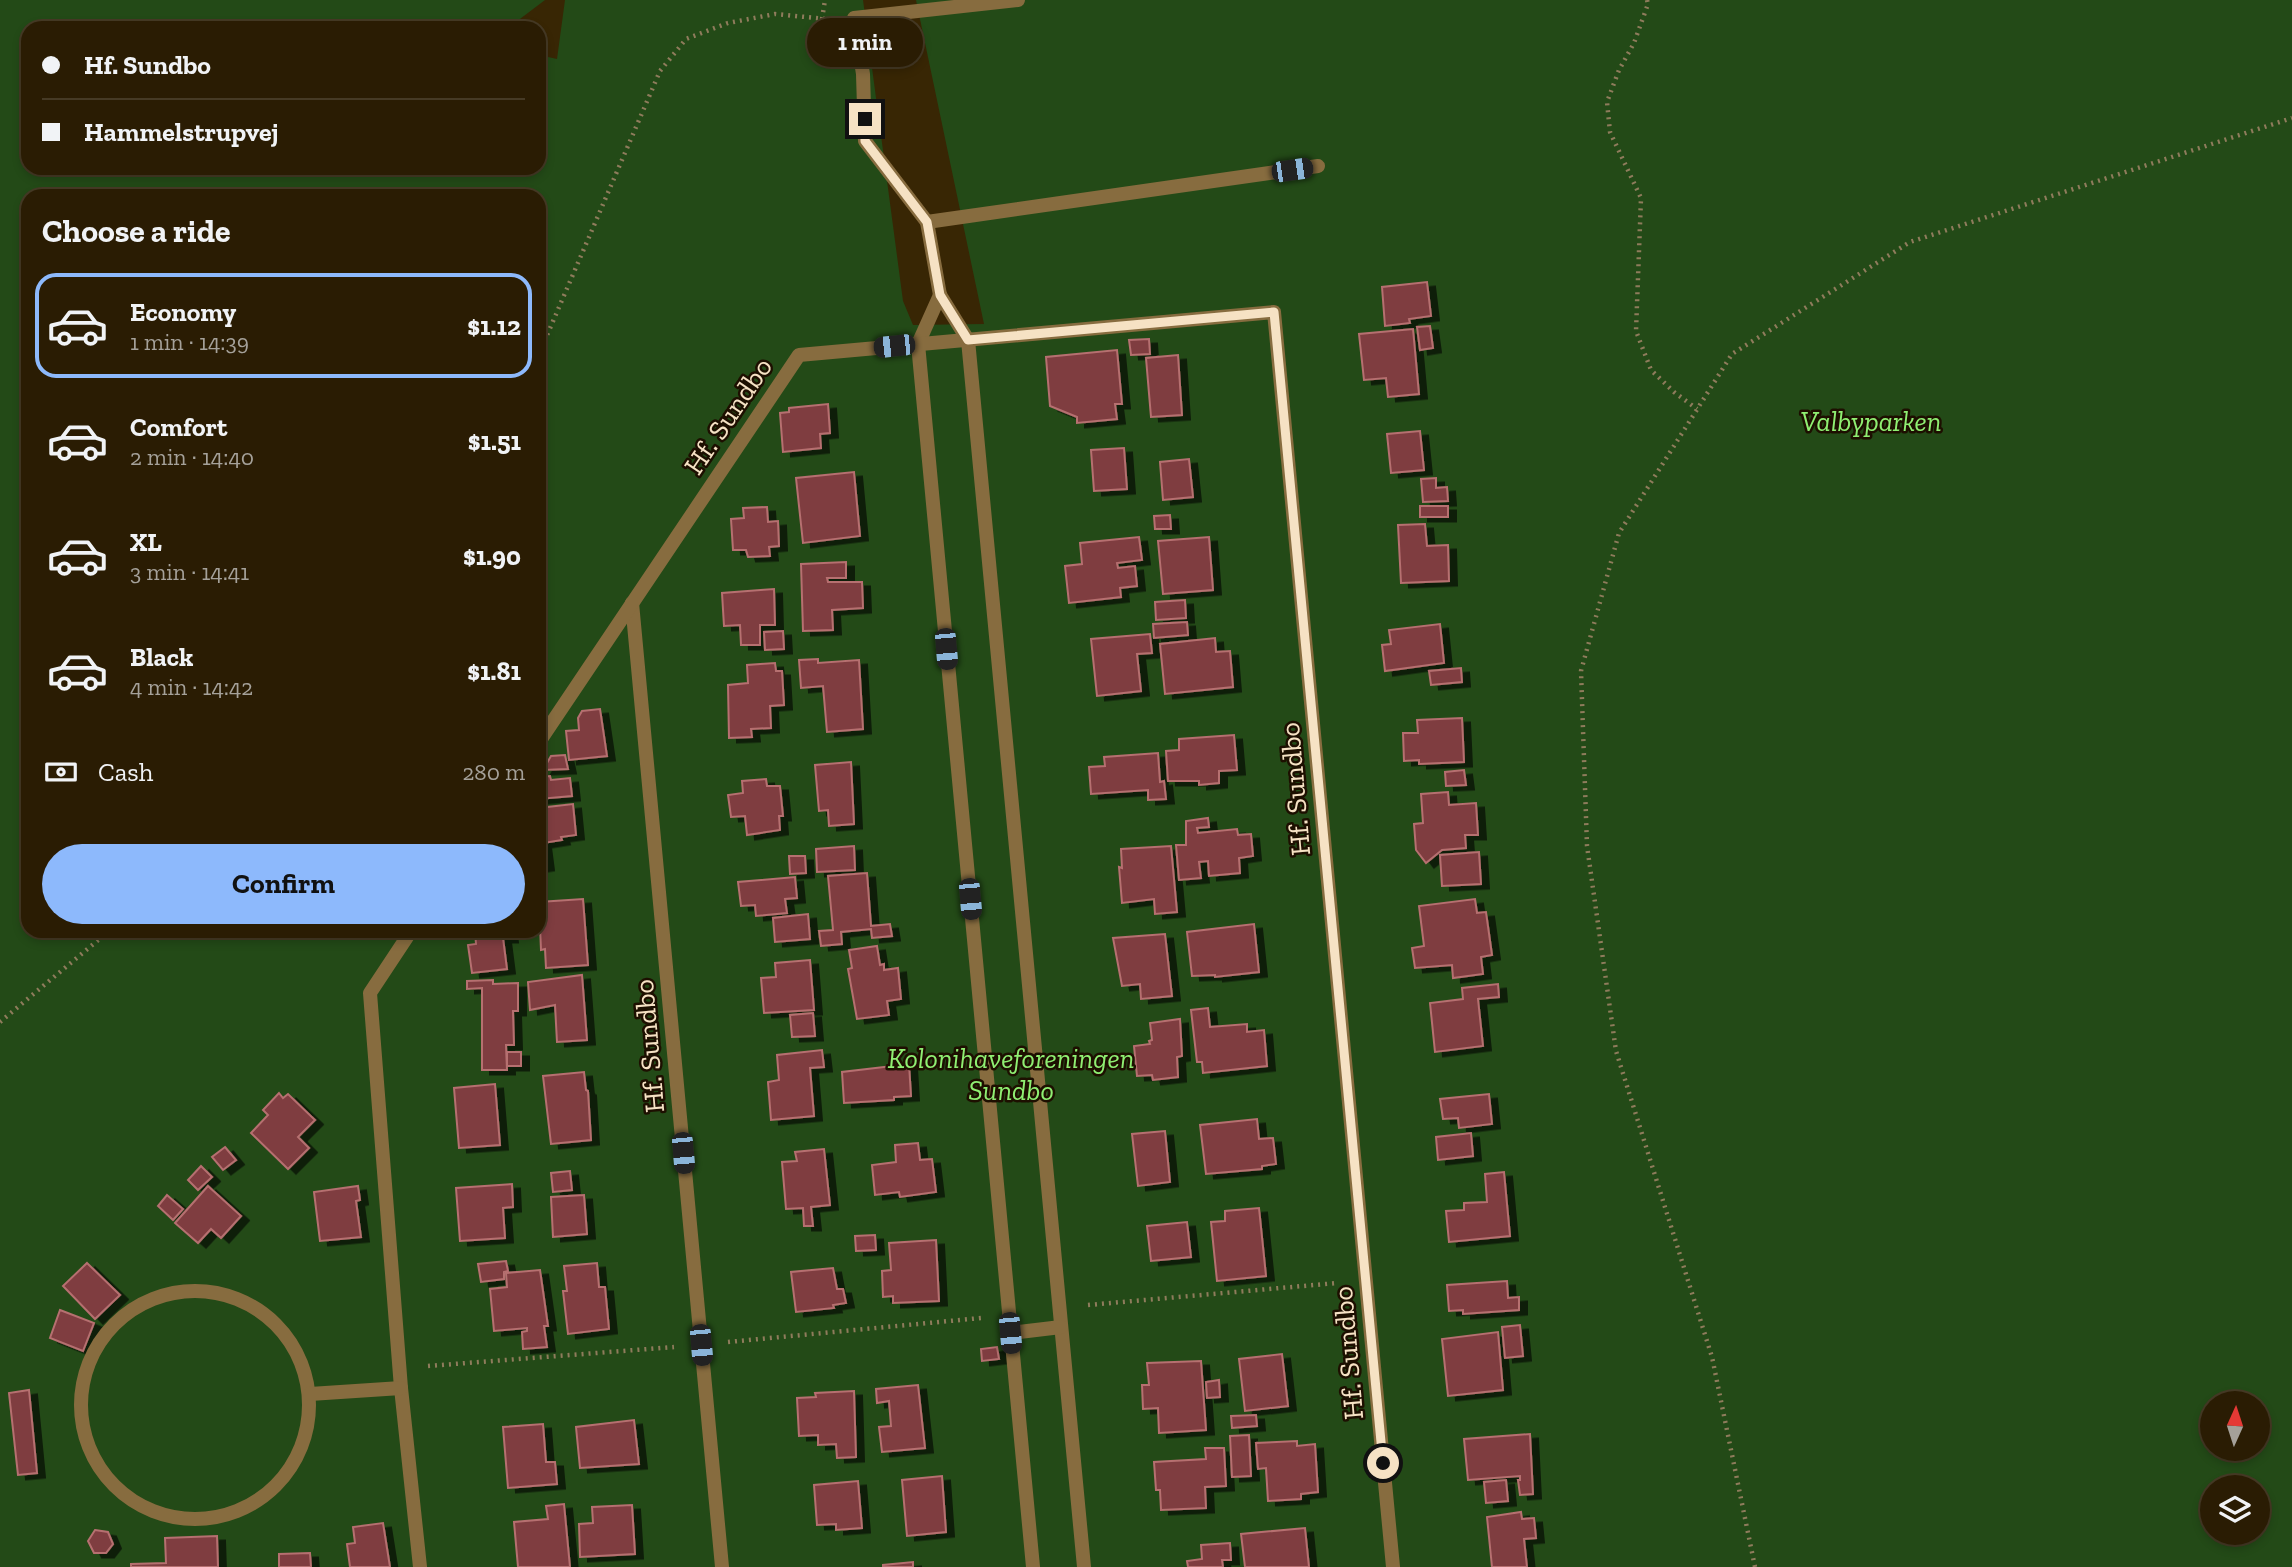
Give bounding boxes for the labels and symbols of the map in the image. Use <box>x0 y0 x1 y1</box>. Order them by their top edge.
callout: 1 min <box>807 18 923 66</box>
route end <box>849 103 881 135</box>
car <box>1270 157 1315 183</box>
car <box>873 333 916 359</box>
street label: Hf. Sundbo <box>677 351 779 481</box>
park label: Valbyparken <box>1801 405 1941 438</box>
car <box>934 627 959 671</box>
street label: Hf. Sundbo <box>1273 721 1317 857</box>
car <box>958 877 983 921</box>
street label: Hf. Sundbo <box>627 978 671 1114</box>
park label: Kolonihaveforeningen Sundbo <box>888 1042 1134 1107</box>
car <box>671 1131 696 1175</box>
street label: Hf. Sundbo <box>1326 1285 1370 1421</box>
car <box>998 1311 1023 1355</box>
car <box>689 1323 714 1367</box>
north arrow <box>2200 1391 2270 1461</box>
route start <box>1367 1447 1399 1479</box>

